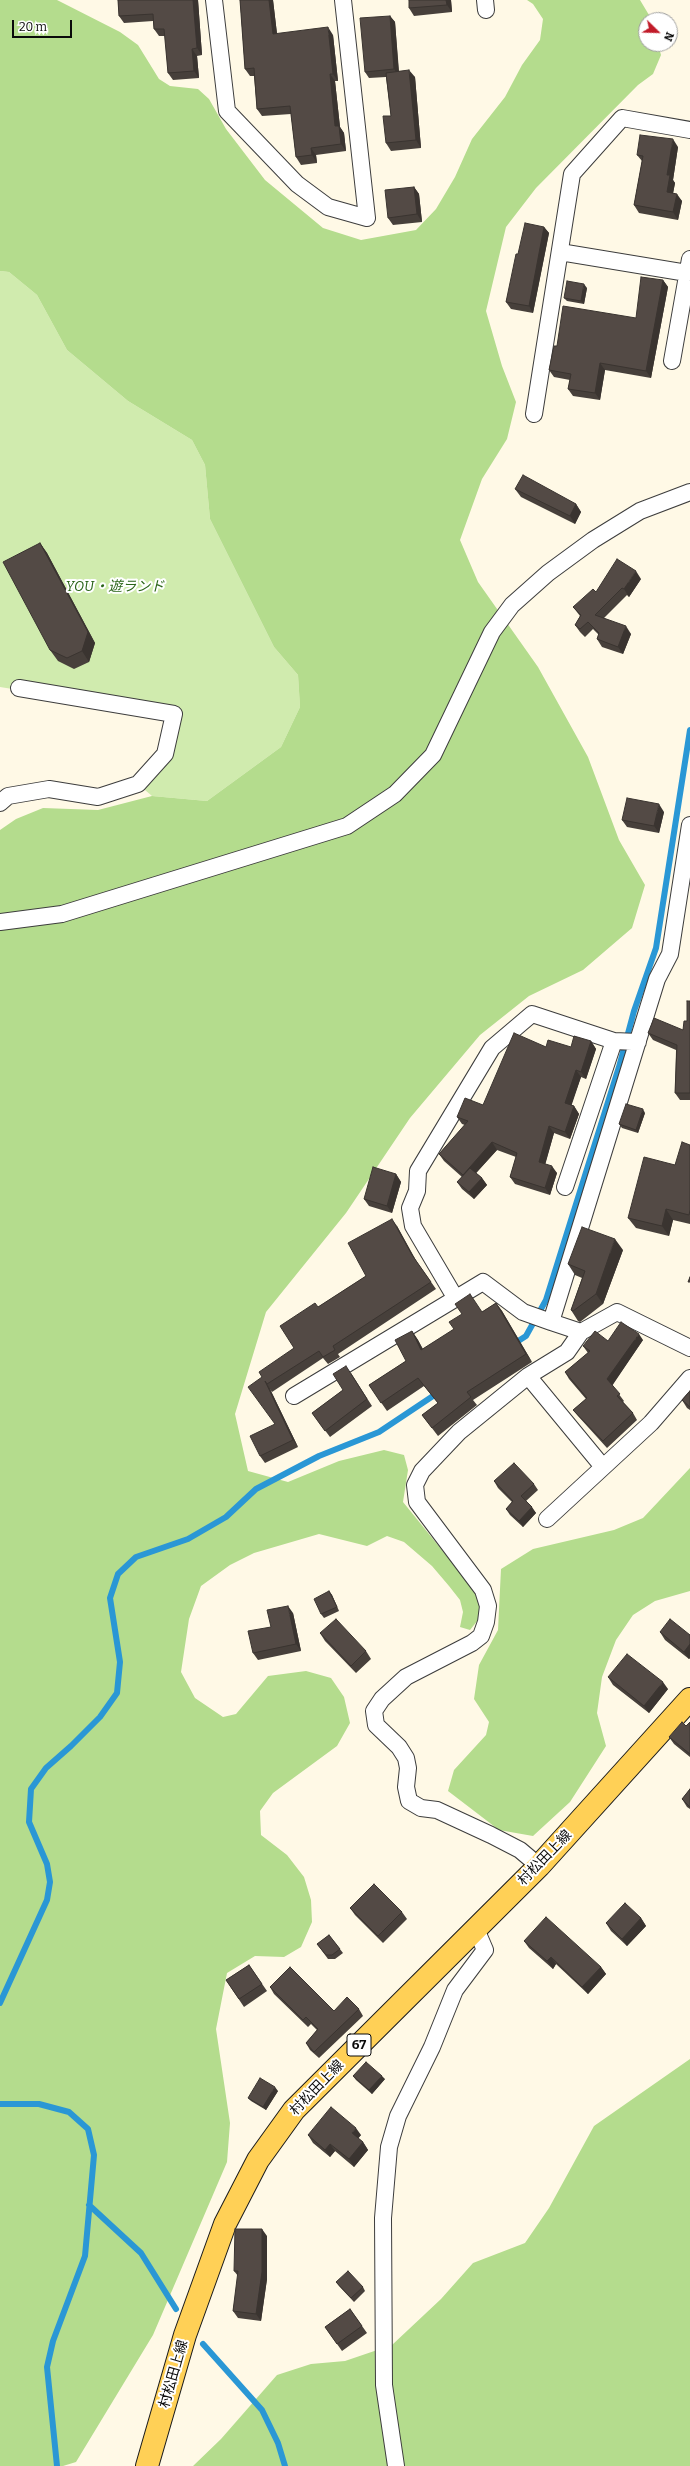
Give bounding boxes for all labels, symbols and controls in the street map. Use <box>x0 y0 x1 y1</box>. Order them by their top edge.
scale bar <box>14 12 74 38</box>
north arrow <box>638 12 678 52</box>
text: 20 m <box>19 20 47 34</box>
text: N <box>661 30 676 43</box>
park label: YOU・遊ランド <box>66 579 164 595</box>
street label: 村松田上線 <box>515 1827 575 1889</box>
road number: 67 <box>347 2034 371 2056</box>
street label: 村松田上線 <box>287 2057 347 2119</box>
street label: 村松田上線 <box>156 2338 192 2410</box>

